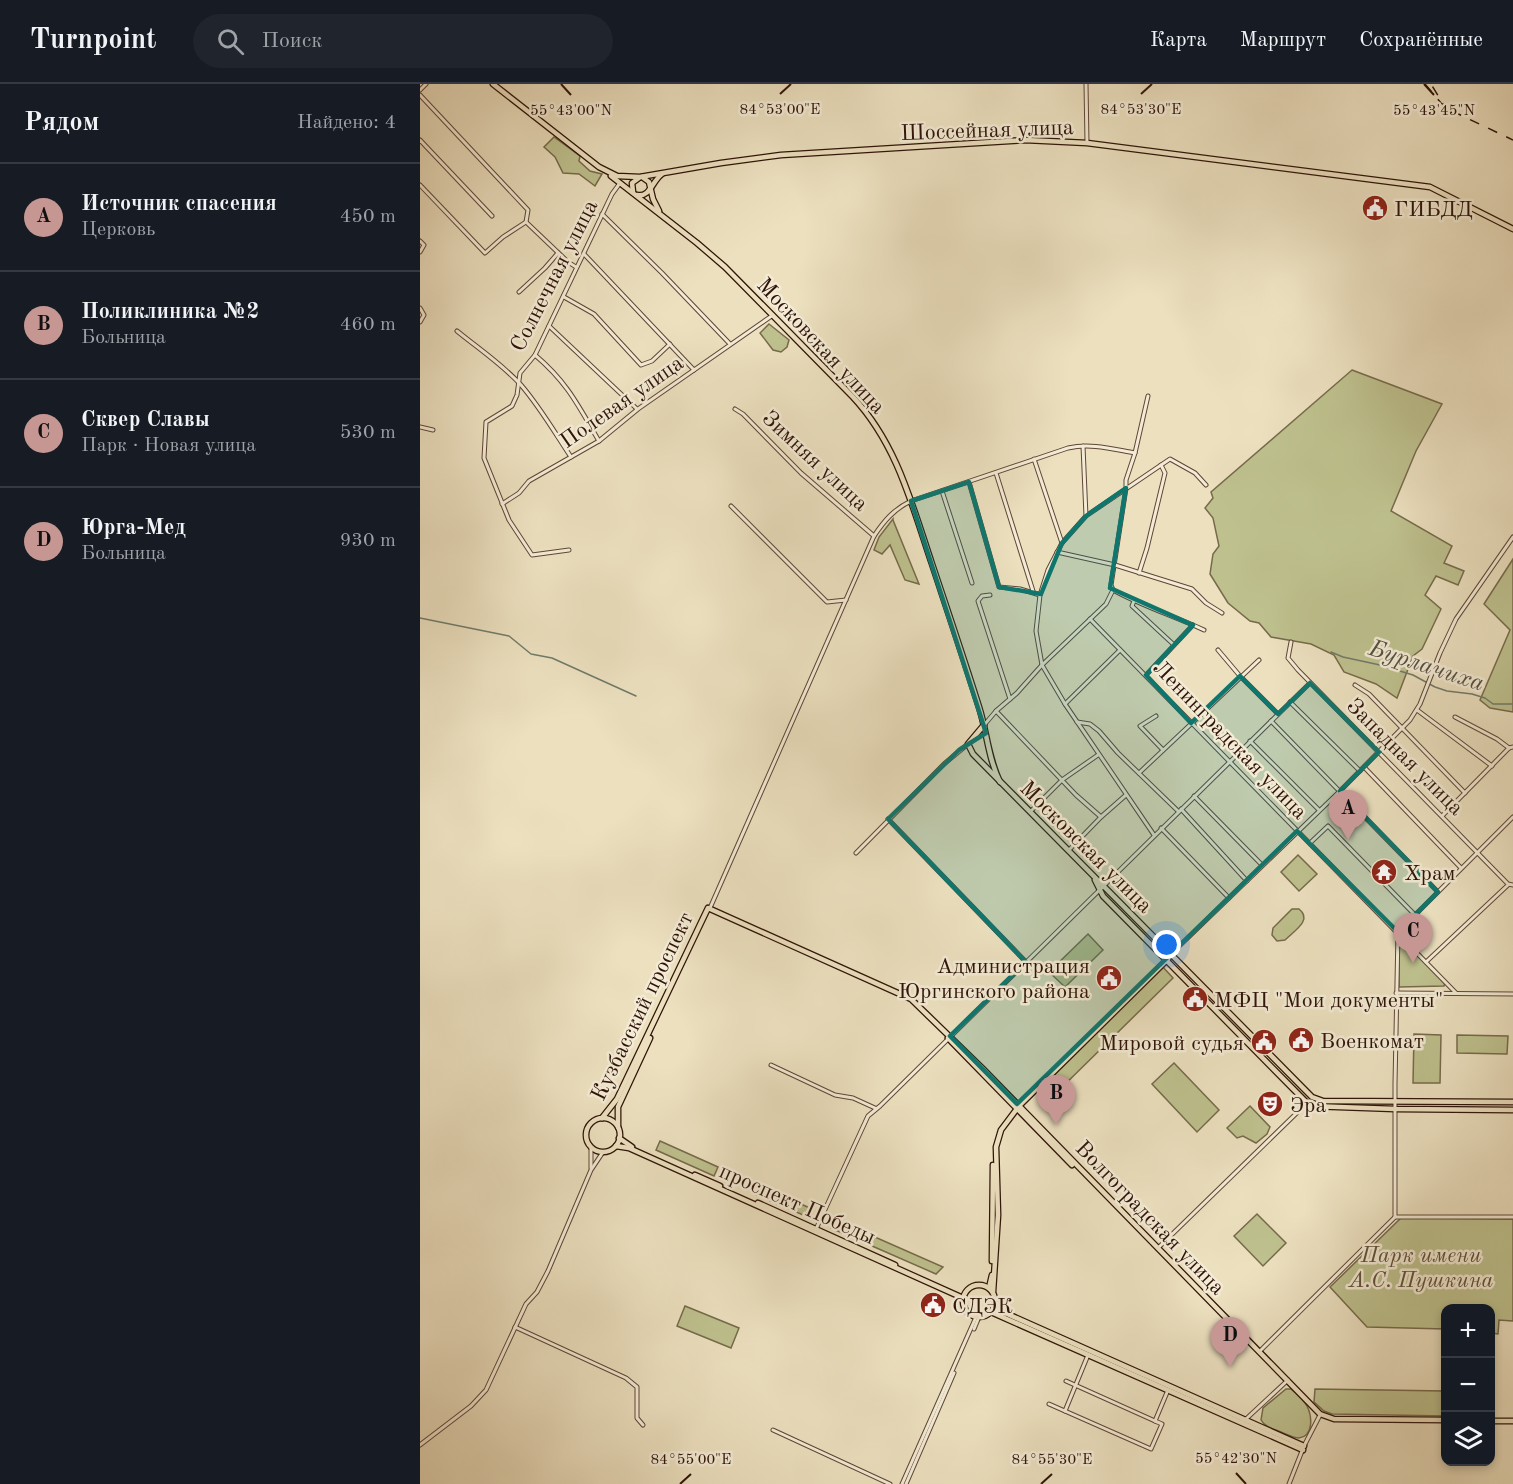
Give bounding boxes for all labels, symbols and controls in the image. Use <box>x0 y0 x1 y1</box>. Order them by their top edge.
search box <box>193 14 613 68</box>
icon: search <box>214 25 247 58</box>
text: Turnpoint <box>30 27 157 55</box>
text: Поиск <box>262 30 322 52</box>
text: Карта <box>1150 30 1207 51</box>
text: Маршрут <box>1240 30 1326 51</box>
text: Сохранённые <box>1359 30 1483 51</box>
text: 84°53'00"E <box>740 103 820 118</box>
text: 84°53'30"E <box>1101 103 1181 118</box>
text: 55°43'00"N <box>530 104 612 119</box>
text: 55°43'45"N <box>1393 104 1475 119</box>
text: Рядом <box>24 110 99 136</box>
text: Найдено: 4 <box>297 113 396 133</box>
street label: Шоссейная улица <box>900 117 1074 145</box>
text: Источник спасения <box>81 193 277 215</box>
public building icon: ГИБДД <box>1360 193 1390 223</box>
street label: Солнечная улица <box>507 197 602 355</box>
place label: ГИБДД <box>1394 199 1473 221</box>
text: A <box>36 207 51 227</box>
text: 450 m <box>340 207 396 227</box>
text: Церковь <box>81 220 155 240</box>
street label: Московская улица <box>752 274 889 419</box>
text: Поликлиника №2 <box>81 301 259 323</box>
text: B <box>36 315 51 335</box>
text: 460 m <box>340 315 396 335</box>
text: Больница <box>81 328 166 348</box>
street label: Полевая улица <box>557 352 688 453</box>
street label: Зимняя улица <box>758 407 872 516</box>
text: Сквер Славы <box>81 409 210 431</box>
text: C <box>37 423 50 443</box>
text: 530 m <box>340 423 396 443</box>
text: Парк · Новая улица <box>81 436 256 456</box>
text: Юрга-Мед <box>81 517 186 539</box>
text: D <box>36 531 51 551</box>
text: 930 m <box>340 531 396 551</box>
text: Больница <box>81 544 166 564</box>
water label: Бурлачиха <box>1365 637 1487 697</box>
street label: Ленинградская улица <box>1148 657 1311 824</box>
street label: Западная улица <box>1342 695 1467 820</box>
street label: Московская улица <box>1015 777 1156 918</box>
pin: A <box>1328 790 1368 840</box>
temple icon: Храм <box>1369 857 1399 887</box>
place label: Храм <box>1404 863 1455 885</box>
street label: Кузбасский проспект <box>588 909 698 1105</box>
pin: C <box>1394 914 1432 963</box>
your location <box>1152 930 1181 959</box>
place label: Администрация Юргинского района <box>898 956 1090 1003</box>
public building icon: Администрация Юргинского района <box>1094 963 1124 993</box>
public building icon: МФЦ "Мои документы" <box>1180 984 1210 1014</box>
place label: МФЦ "Мои документы" <box>1214 990 1444 1012</box>
public building icon: Военкомат <box>1286 1025 1316 1055</box>
public building icon: Мировой судья <box>1249 1027 1279 1057</box>
place label: Военкомат <box>1320 1031 1424 1053</box>
place label: Мировой судья <box>1099 1033 1244 1055</box>
pin: B <box>1036 1076 1076 1125</box>
theatre icon: Эра <box>1255 1089 1285 1119</box>
place label: Эра <box>1290 1095 1326 1117</box>
street label: Волгоградская улица <box>1071 1137 1229 1300</box>
street label: проспект Победы <box>716 1161 879 1249</box>
park label: Парк имени А.С. Пушкина <box>1348 1245 1493 1292</box>
public building icon: СДЭК <box>918 1290 948 1320</box>
place label: СДЭК <box>952 1296 1013 1318</box>
map controls <box>1441 1304 1495 1466</box>
button: + <box>1441 1304 1495 1358</box>
pin: D <box>1210 1318 1250 1367</box>
button: − <box>1441 1358 1495 1412</box>
button: layers <box>1441 1412 1495 1466</box>
text: 55°42'30"N <box>1195 1452 1277 1467</box>
text: 84°55'00"E <box>651 1453 731 1468</box>
text: 84°55'30"E <box>1012 1453 1092 1468</box>

